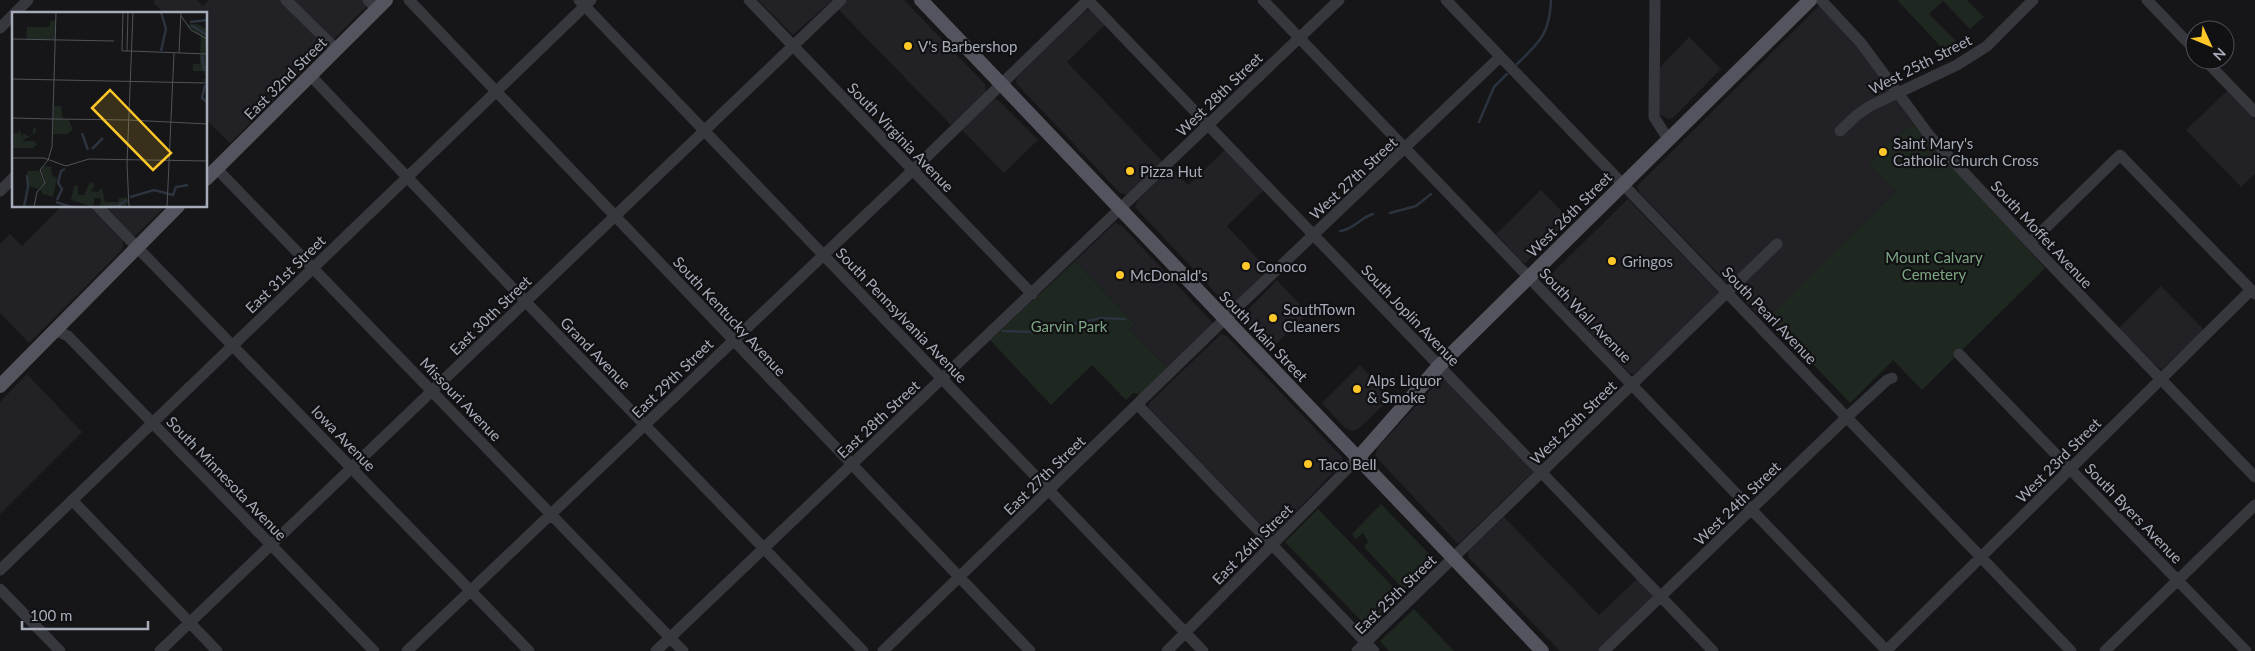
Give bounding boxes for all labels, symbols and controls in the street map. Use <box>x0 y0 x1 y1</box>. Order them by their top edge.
inset map <box>12 12 208 208</box>
north arrow <box>2185 20 2235 70</box>
street label: West 25th Street <box>1866 30 1975 98</box>
street label: East 32nd Street <box>240 33 330 123</box>
place label: V's Barbershop <box>918 37 1017 55</box>
marker: V's Barbershop <box>902 40 914 52</box>
text: N <box>2210 45 2230 64</box>
street label: West 28th Street <box>1172 48 1266 140</box>
street label: South Virginia Avenue <box>844 79 958 195</box>
street label: West 27th Street <box>1306 133 1401 223</box>
place label: Saint Mary's Catholic Church Cross <box>1893 134 2039 169</box>
marker: Saint Mary's Catholic Church Cross <box>1877 146 1889 158</box>
place label: Pizza Hut <box>1140 162 1203 180</box>
marker: Pizza Hut <box>1124 165 1136 177</box>
street label: West 26th Street <box>1523 167 1616 260</box>
street label: South Moffet Avenue <box>1987 176 2097 292</box>
street label: East 31st Street <box>241 231 329 317</box>
street label: South Pennsylvania Avenue <box>833 244 971 386</box>
park label: Mount Calvary Cemetery <box>1885 248 1983 283</box>
street label: South Kentucky Avenue <box>670 252 790 380</box>
place label: Gringos <box>1622 252 1673 270</box>
marker: Gringos <box>1606 255 1618 267</box>
place label: Conoco <box>1256 257 1307 275</box>
marker: Conoco <box>1240 260 1252 272</box>
street label: South Joplin Avenue <box>1358 261 1464 369</box>
street label: South Pearl Avenue <box>1719 263 1821 368</box>
street label: South Wall Avenue <box>1536 264 1636 366</box>
place label: McDonald's <box>1130 266 1208 284</box>
marker: McDonald's <box>1114 269 1126 281</box>
street label: East 30th Street <box>446 271 535 358</box>
street label: South Main Street <box>1216 287 1312 386</box>
place label: SouthTown Cleaners <box>1283 300 1355 335</box>
marker: SouthTown Cleaners <box>1267 312 1279 324</box>
street label: Grand Avenue <box>557 313 635 393</box>
park label: Garvin Park <box>1031 317 1108 335</box>
street label: East 29th Street <box>628 334 717 421</box>
street label: Missouri Avenue <box>417 353 506 445</box>
place label: Alps Liquor & Smoke <box>1367 371 1442 406</box>
street label: East 28th Street <box>833 376 923 462</box>
street label: West 25th Street <box>1526 376 1620 468</box>
marker: Alps Liquor & Smoke <box>1351 383 1363 395</box>
street label: Iowa Avenue <box>308 401 380 475</box>
street label: South Minnesota Avenue <box>163 412 291 544</box>
street label: West 23rd Street <box>2012 413 2105 506</box>
street label: East 27th Street <box>1000 431 1089 518</box>
place label: Taco Bell <box>1318 455 1377 473</box>
street label: West 24th Street <box>1690 457 1784 549</box>
marker: Taco Bell <box>1302 458 1314 470</box>
street label: South Byers Avenue <box>2082 459 2187 567</box>
street label: East 26th Street <box>1208 500 1296 588</box>
street label: East 25th Street <box>1351 550 1440 637</box>
scale bar <box>22 598 149 630</box>
text: 100 m <box>30 606 72 624</box>

